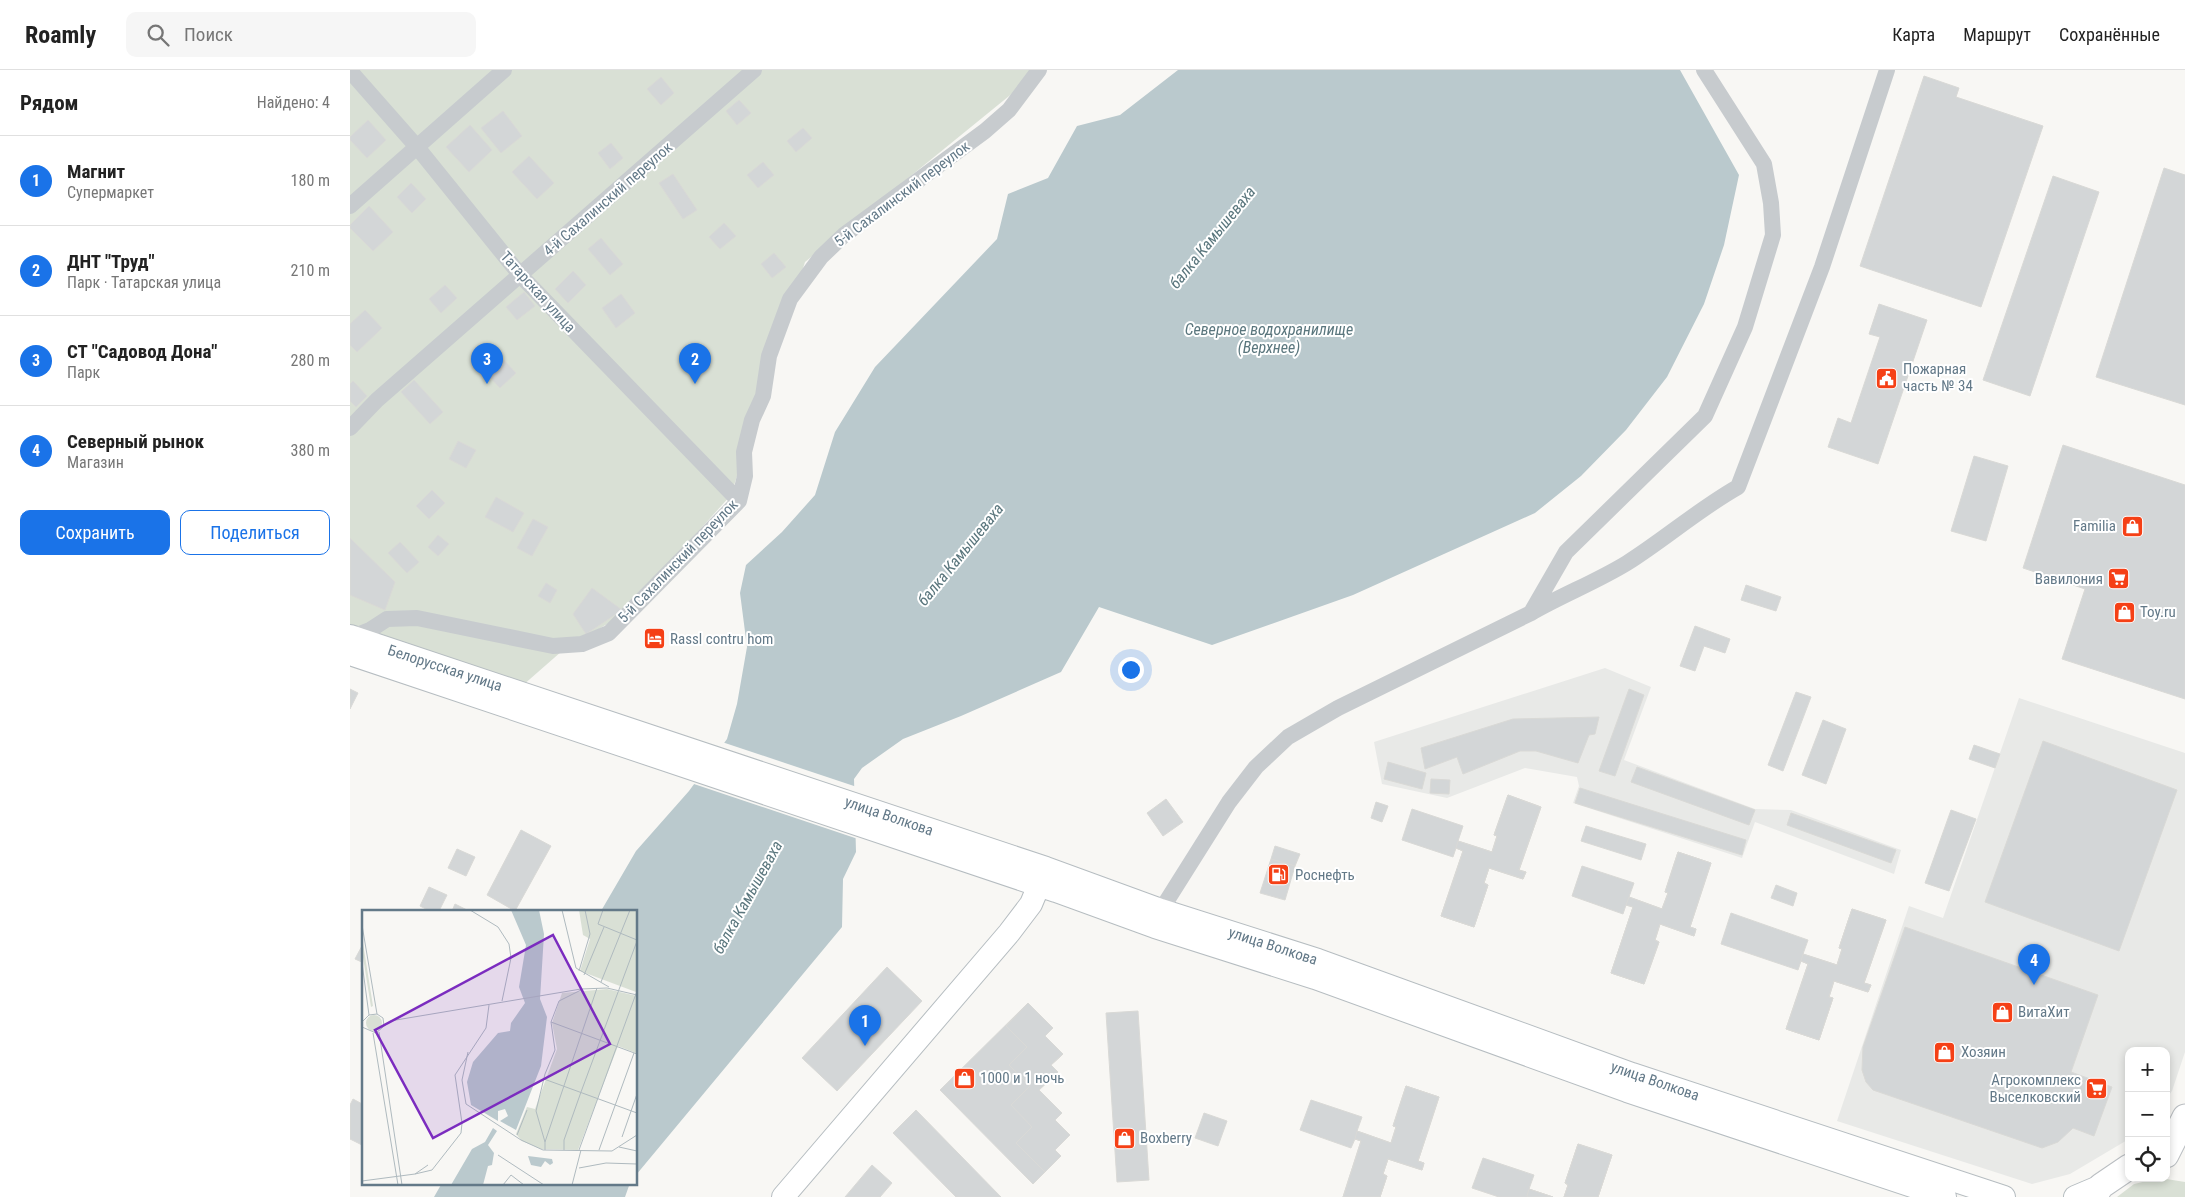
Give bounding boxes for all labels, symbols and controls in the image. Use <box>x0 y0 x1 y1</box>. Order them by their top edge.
search box <box>126 12 476 57</box>
text: Roamly <box>25 21 96 49</box>
icon: search <box>144 21 172 49</box>
text: Поиск <box>184 23 233 46</box>
text: Карта <box>1892 24 1935 45</box>
text: Маршрут <box>1963 24 2031 45</box>
text: Сохранённые <box>2059 24 2160 45</box>
text: Рядом <box>20 91 79 115</box>
text: Найдено: 4 <box>257 93 330 112</box>
street label: 5-й Сахалинский переулок <box>831 137 973 251</box>
street label: 4-й Сахалинский переулок <box>540 138 676 260</box>
text: Магнит <box>67 160 125 183</box>
text: 1 <box>32 171 40 190</box>
text: 180 m <box>291 171 330 190</box>
water label: балка Камышеваха <box>1165 182 1259 292</box>
text: Супермаркет <box>67 183 154 202</box>
street label: Татарская улица <box>497 248 579 336</box>
text: ДНТ "Труд" <box>67 250 155 273</box>
text: 2 <box>32 261 40 280</box>
text: 210 m <box>291 261 330 280</box>
text: Парк · Татарская улица <box>67 273 221 292</box>
water label: Северное водохранилище (Верхнее) <box>1185 320 1353 357</box>
text: СТ "Садовод Дона" <box>67 340 217 363</box>
pin: 3 <box>471 343 503 384</box>
pin: 2 <box>679 343 711 384</box>
text: 3 <box>32 351 40 370</box>
text: 280 m <box>291 351 330 370</box>
place label: Пожарная часть № 34 <box>1903 360 1973 395</box>
text: Парк <box>67 363 100 382</box>
public building icon: Пожарная часть № 34 <box>1875 366 1899 390</box>
text: Северный рынок <box>67 430 204 453</box>
text: 4 <box>32 441 40 460</box>
text: 380 m <box>291 441 330 460</box>
text: Магазин <box>67 453 124 472</box>
street label: 5-й Сахалинский переулок <box>614 495 742 627</box>
water label: балка Камышеваха <box>913 499 1007 609</box>
button: Сохранить <box>20 510 170 555</box>
button: Поделиться <box>180 510 330 555</box>
shop icon: Familia <box>2120 514 2144 538</box>
place label: Familia <box>2073 517 2116 535</box>
supermarket icon: Вавилония <box>2107 567 2131 591</box>
place label: Вавилония <box>2035 570 2103 588</box>
shop icon: Toy.ru <box>2112 600 2136 624</box>
place label: Toy.ru <box>2140 603 2176 621</box>
hotel icon: Rassl contru hom <box>642 627 666 651</box>
place label: Rassl contru hom <box>670 630 773 648</box>
street label: Белорусская улица <box>386 641 504 695</box>
your location <box>1118 657 1144 683</box>
street label: улица Волкова <box>842 792 936 840</box>
water label: балка Камышеваха <box>709 838 786 957</box>
fuel station icon: Роснефть <box>1267 863 1291 887</box>
place label: Роснефть <box>1295 866 1355 884</box>
inset map <box>362 910 638 1184</box>
street label: улица Волкова <box>1226 923 1320 969</box>
pin: 4 <box>2018 944 2050 985</box>
shop icon: ВитаХит <box>1990 1000 2014 1024</box>
place label: ВитаХит <box>2018 1003 2070 1021</box>
pin: 1 <box>849 1005 881 1046</box>
shop icon: Хозяин <box>1933 1040 1957 1064</box>
place label: Хозяин <box>1961 1043 2006 1061</box>
map controls <box>2125 1047 2170 1182</box>
button: + <box>2125 1047 2170 1092</box>
street label: улица Волкова <box>1608 1057 1702 1105</box>
shop icon: 1000 и 1 ночь <box>952 1066 976 1090</box>
place label: 1000 и 1 ночь <box>980 1069 1065 1087</box>
place label: Агрокомплекс Выселковский <box>1989 1071 2081 1106</box>
supermarket icon: Агрокомплекс Выселковский <box>2085 1077 2109 1101</box>
button: − <box>2125 1092 2170 1137</box>
shop icon: Boxberry <box>1112 1126 1136 1150</box>
place label: Boxberry <box>1140 1129 1192 1147</box>
button: locate <box>2125 1137 2170 1182</box>

